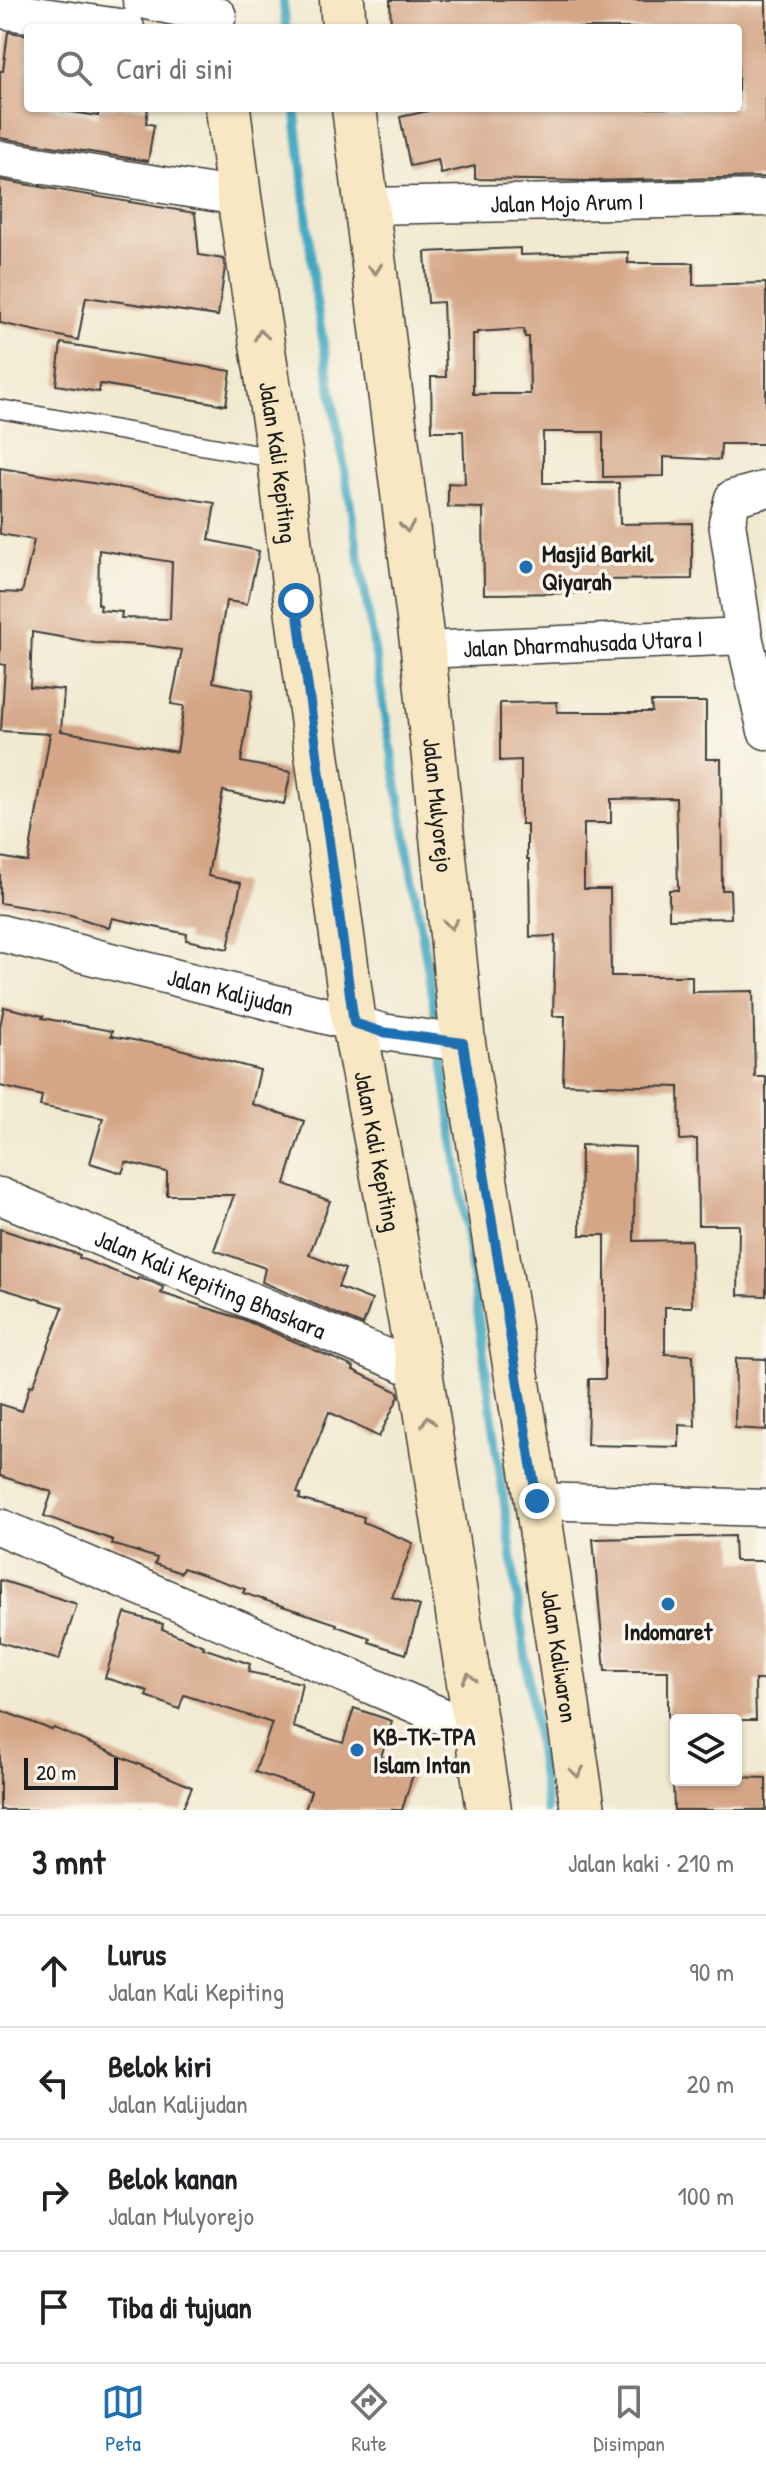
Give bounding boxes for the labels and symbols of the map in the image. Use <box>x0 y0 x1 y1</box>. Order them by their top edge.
street label: Jalan Mojo Arum I <box>490 184 644 220</box>
one-way arrow <box>366 262 383 276</box>
one-way arrow <box>253 328 270 342</box>
street label: Jalan Kali Kepiting <box>252 379 305 545</box>
one-way arrow <box>398 520 415 534</box>
place label: Masjid Barkil Qiyarah <box>542 537 654 598</box>
marker: Masjid Barkil Qiyarah <box>517 558 535 576</box>
route start <box>278 583 314 619</box>
street label: Jalan Dharmahusada Utara I <box>462 622 703 664</box>
street label: Jalan Mulyorejo <box>416 736 462 874</box>
one-way arrow <box>442 918 459 931</box>
street label: Jalan Kalijudan <box>164 960 297 1023</box>
street label: Jalan Kali Kepiting <box>347 1068 409 1234</box>
street label: Jalan Kali Kepiting Bhaskara <box>90 1221 331 1346</box>
one-way arrow <box>421 1414 438 1427</box>
route end <box>519 1483 555 1519</box>
street label: Jalan Kaliwaron <box>534 1587 586 1725</box>
marker: Indomaret <box>659 1595 677 1613</box>
place label: Indomaret <box>624 1615 713 1647</box>
one-way arrow <box>461 1671 478 1684</box>
place label: KB-TK-TPA Islam Intan <box>373 1720 476 1780</box>
marker: KB-TK-TPA Islam Intan <box>348 1741 366 1759</box>
scale bar <box>24 1754 118 1790</box>
one-way arrow <box>568 1765 585 1779</box>

